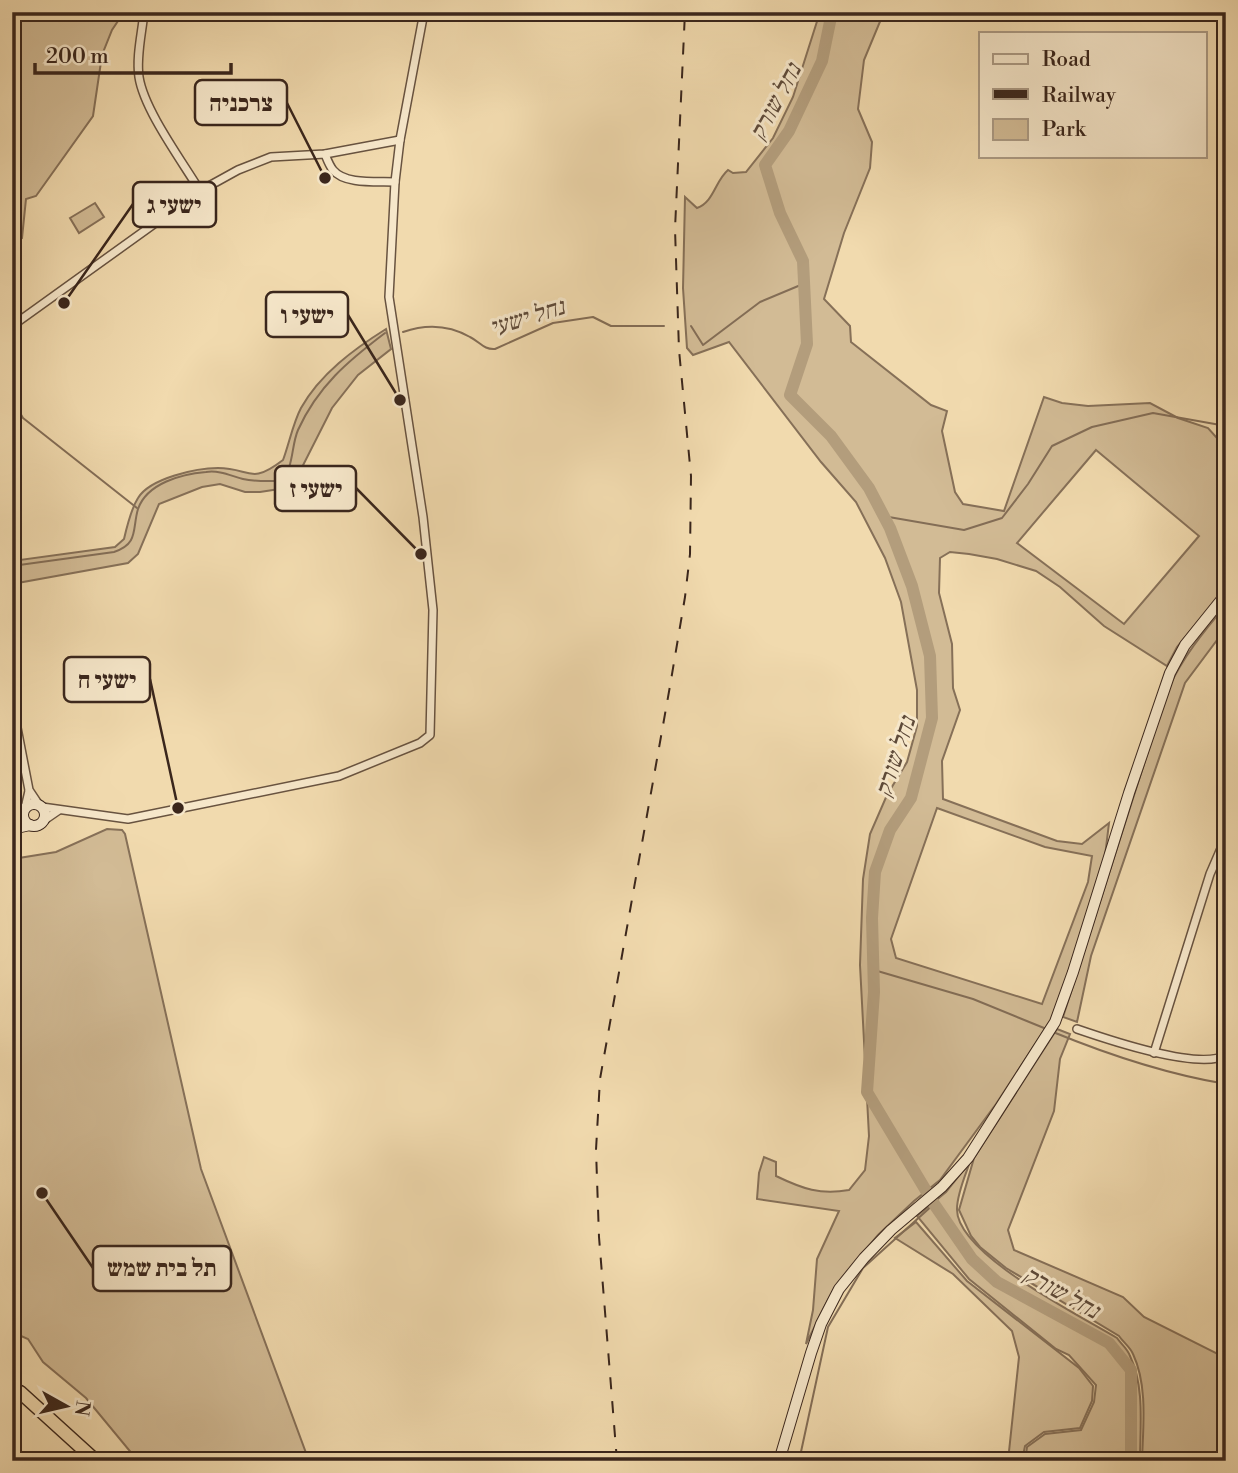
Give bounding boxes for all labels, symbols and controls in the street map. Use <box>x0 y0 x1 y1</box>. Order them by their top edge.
scale bar <box>35 32 231 76</box>
legend <box>979 32 1206 158</box>
text: 200 m <box>46 44 109 70</box>
text: Road <box>1042 47 1091 73</box>
water label: נחל שורק <box>743 57 810 145</box>
callout: צרכניה <box>195 80 287 125</box>
text: Railway <box>1042 83 1117 109</box>
text: צרכניה <box>209 89 273 119</box>
text: Park <box>1042 117 1087 143</box>
callout: ישעי ג <box>133 182 216 227</box>
text: ישעי ג <box>147 191 201 221</box>
callout: ישעי ו <box>266 292 348 337</box>
water label: נחל ישעי <box>486 292 570 344</box>
text: ישעי ו <box>280 301 334 331</box>
callout: ישעי ז <box>275 466 356 511</box>
text: ישעי ז <box>290 475 342 505</box>
callout: ישעי ח <box>64 657 150 702</box>
text: ישעי ח <box>78 666 136 696</box>
water label: נחל שורק <box>869 711 924 801</box>
callout: תל בית שמש <box>93 1246 231 1291</box>
text: תל בית שמש <box>107 1254 217 1284</box>
water label: נחל שורק <box>1018 1260 1106 1327</box>
north arrow <box>32 1372 102 1442</box>
text: N <box>69 1399 95 1417</box>

